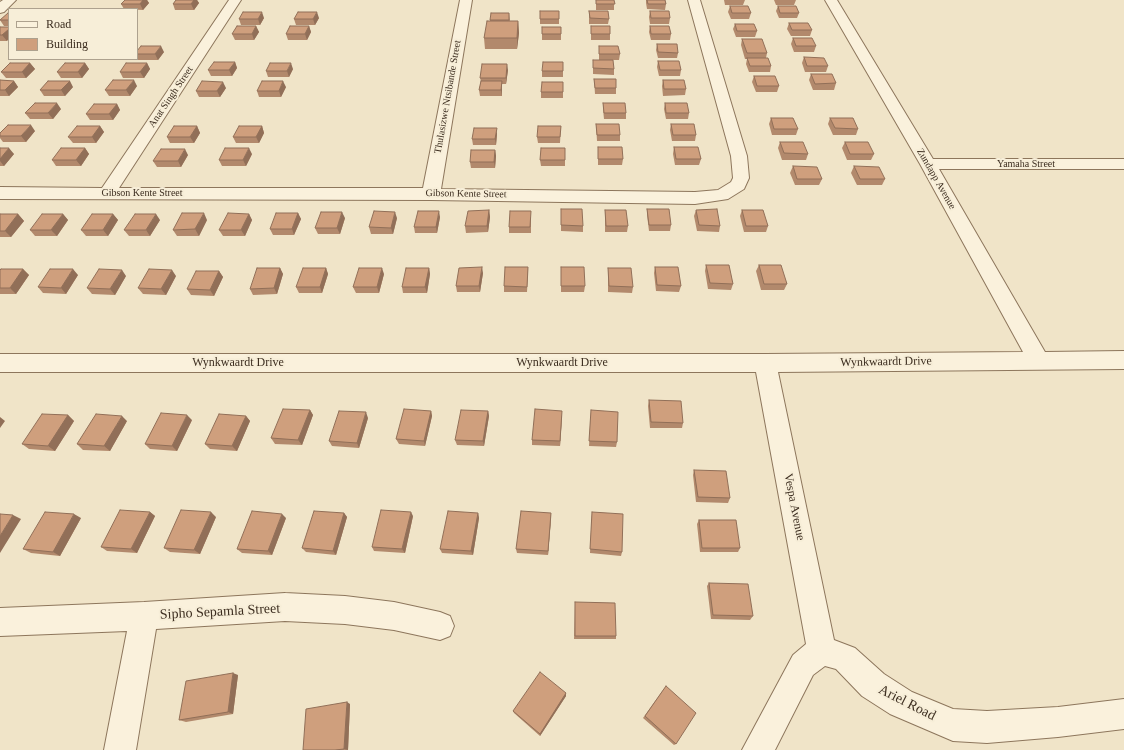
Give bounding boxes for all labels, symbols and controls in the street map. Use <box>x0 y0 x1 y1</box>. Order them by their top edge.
legend <box>8 8 138 60</box>
text: Road <box>46 17 71 31</box>
text: Building <box>46 37 88 51</box>
street label: Thulasizwe Ntsibande Street <box>432 39 464 155</box>
street label: Anat Singh Street <box>146 64 196 130</box>
street label: Zundapp Avenue <box>914 146 958 212</box>
street label: Yamaha Street <box>997 158 1055 170</box>
street label: Gibson Kente Street <box>101 187 183 199</box>
street label: Gibson Kente Street <box>425 187 507 201</box>
street label: Wynkwaardt Drive <box>840 354 932 370</box>
street label: Wynkwaardt Drive <box>192 356 284 370</box>
street label: Wynkwaardt Drive <box>516 356 608 370</box>
street label: Vespa Avenue <box>780 472 808 542</box>
street label: Sipho Sepamla Street <box>159 600 281 624</box>
street label: Ariel Road <box>876 681 938 725</box>

